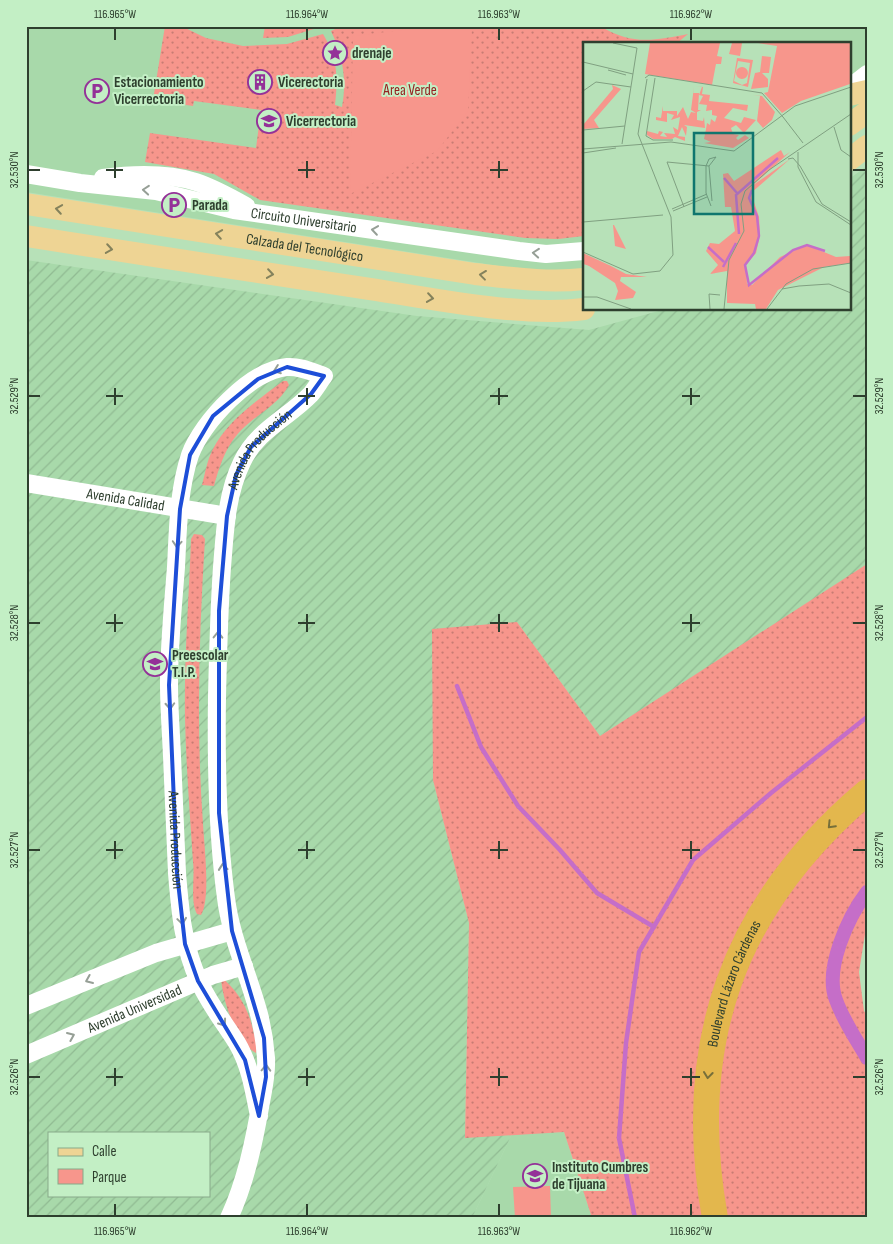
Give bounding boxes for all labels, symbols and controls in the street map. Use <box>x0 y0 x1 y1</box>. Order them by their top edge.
text: 116.965°W <box>94 7 136 22</box>
text: 116.964°W <box>286 7 328 22</box>
text: 116.963°W <box>478 7 520 22</box>
text: 116.962°W <box>670 7 712 22</box>
place icon: drenaje <box>322 40 348 66</box>
inset map <box>583 42 850 310</box>
place label: drenaje <box>352 44 392 63</box>
building icon: Vicerectoria <box>247 69 273 95</box>
place label: Estacionamiento Vicerrectoria <box>114 73 204 109</box>
place label: Vicerectoria <box>278 73 343 92</box>
parking icon: Estacionamiento Vicerrectoria <box>84 78 110 104</box>
park label: Area Verde <box>382 81 437 100</box>
school or university icon: Vicerrectoria <box>256 108 282 134</box>
place label: Vicerrectoria <box>286 112 356 131</box>
text: 32.530°N <box>7 151 22 189</box>
text: 32.530°N <box>872 151 887 189</box>
one-way arrow <box>142 185 150 196</box>
parking icon: Parada <box>161 192 187 218</box>
place label: Parada <box>192 196 228 215</box>
street label: Circuito Universitario <box>250 203 358 237</box>
one-way arrow <box>54 204 63 214</box>
one-way arrow <box>370 225 378 236</box>
one-way arrow <box>215 229 223 239</box>
street label: Calzada del Tecnológico <box>245 229 365 266</box>
one-way arrow <box>105 243 113 254</box>
one-way arrow <box>531 247 539 258</box>
one-way arrow <box>265 268 274 278</box>
one-way arrow <box>479 270 487 281</box>
one-way arrow <box>426 292 435 302</box>
one-way arrow <box>273 364 282 374</box>
text: 32.529°N <box>7 378 22 414</box>
text: 32.529°N <box>872 378 887 414</box>
street label: Avenida Producción <box>223 405 296 492</box>
street label: Avenida Calidad <box>84 483 166 515</box>
one-way arrow <box>172 540 183 548</box>
text: 32.528°N <box>7 605 22 641</box>
text: 32.528°N <box>872 605 887 641</box>
one-way arrow <box>213 631 223 638</box>
place label: Preescolar T.I.P. <box>172 646 229 682</box>
school or university icon: Preescolar T.I.P. <box>142 651 168 677</box>
one-way arrow <box>165 702 175 710</box>
street label: Avenida Producción <box>164 789 188 890</box>
one-way arrow <box>828 819 837 828</box>
text: 32.527°N <box>7 832 22 868</box>
text: 32.527°N <box>872 832 887 868</box>
one-way arrow <box>218 863 229 871</box>
one-way arrow <box>176 916 186 925</box>
street label: Boulevard Lázaro Cárdenas <box>703 917 765 1049</box>
one-way arrow <box>86 974 94 984</box>
street label: Avenida Universidad <box>84 980 184 1037</box>
one-way arrow <box>217 1017 226 1027</box>
one-way arrow <box>66 1032 75 1043</box>
text: 32.526°N <box>7 1059 22 1095</box>
text: 32.526°N <box>872 1059 887 1095</box>
one-way arrow <box>261 1064 271 1072</box>
one-way arrow <box>703 1072 714 1080</box>
legend <box>48 1132 210 1196</box>
text: Calle <box>92 1142 116 1161</box>
place label: Instituto Cumbres de Tijuana <box>552 1158 649 1194</box>
school or university icon: Instituto Cumbres de Tijuana <box>522 1163 548 1189</box>
text: Parque <box>92 1168 127 1187</box>
text: 116.965°W <box>94 1224 136 1239</box>
text: 116.964°W <box>286 1224 328 1239</box>
text: 116.963°W <box>478 1224 520 1239</box>
text: 116.962°W <box>670 1224 712 1239</box>

